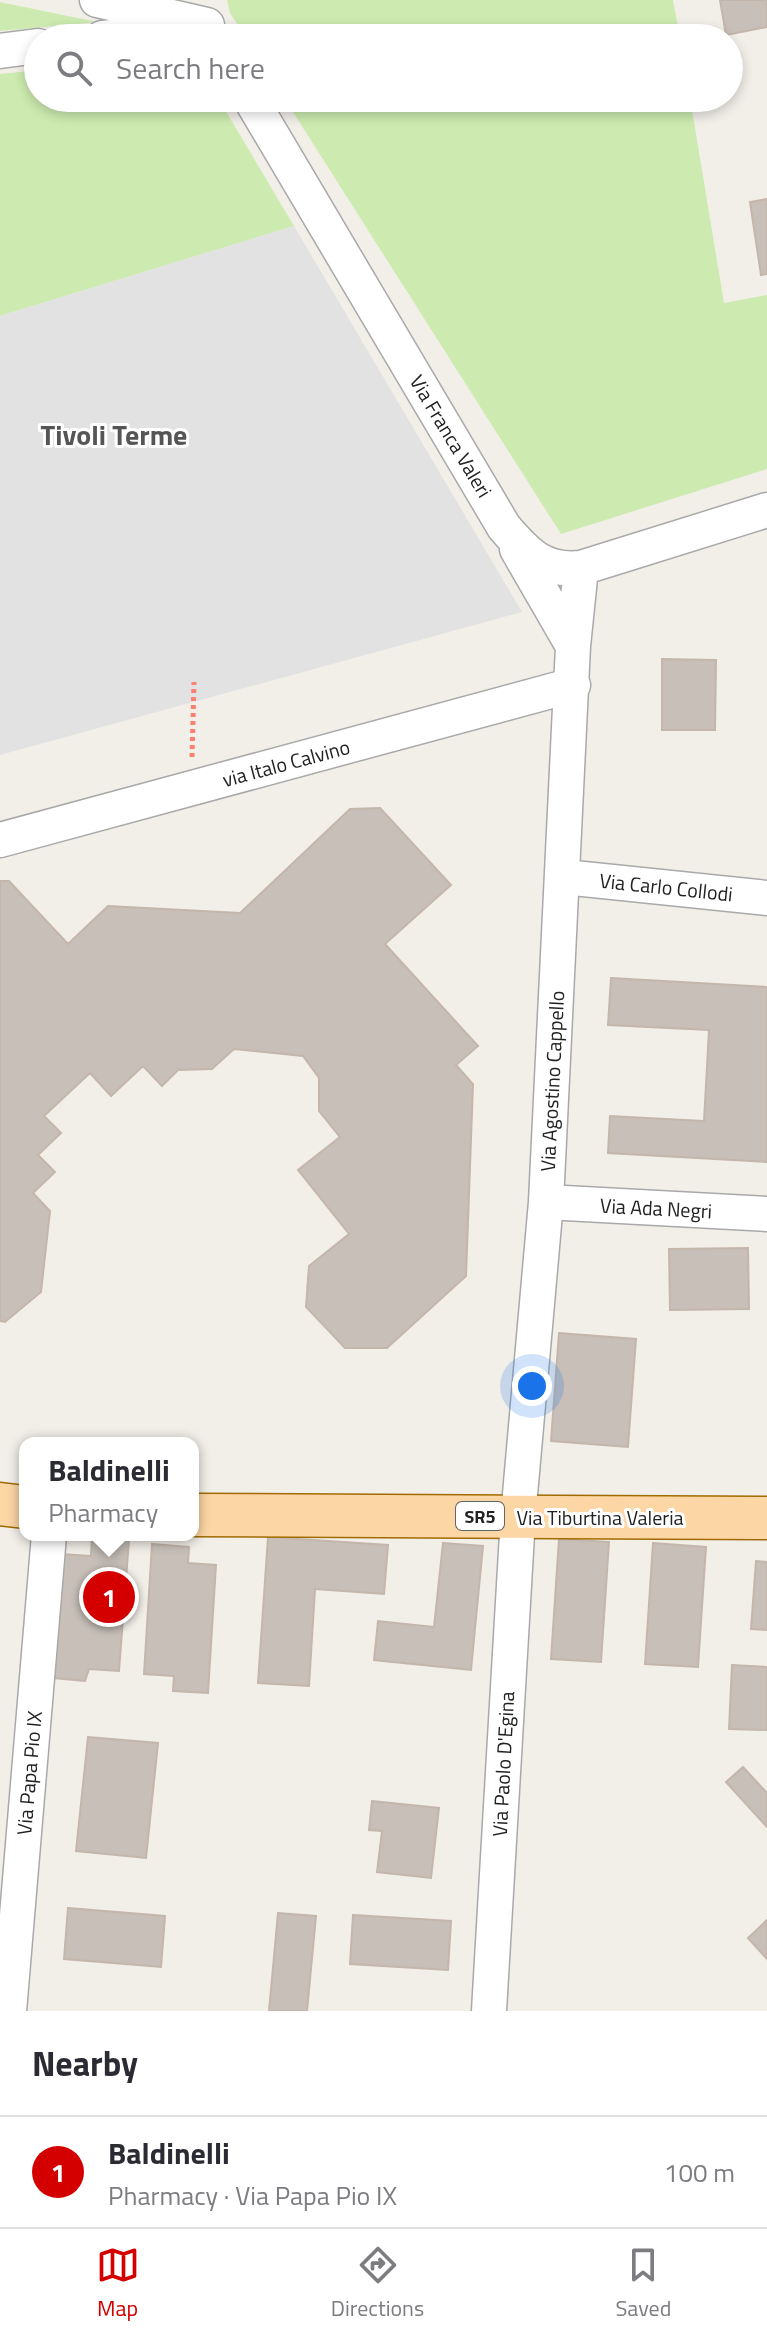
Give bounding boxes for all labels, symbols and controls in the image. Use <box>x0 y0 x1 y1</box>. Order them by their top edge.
search box <box>24 24 743 112</box>
text: Search here <box>116 45 265 91</box>
icon: search <box>52 46 96 90</box>
street label: Via Franca Valeri <box>402 369 500 503</box>
district label: Tivoli Terme <box>41 413 187 456</box>
street label: via Italo Calvino <box>219 731 353 795</box>
street label: Via Carlo Collodi <box>598 865 734 909</box>
street label: Via Agostino Cappello <box>532 990 572 1172</box>
street label: Via Ada Negri <box>599 1190 713 1226</box>
your location <box>512 1366 552 1406</box>
popup <box>19 1437 199 1541</box>
text: Baldinelli <box>48 1447 170 1493</box>
text: Pharmacy <box>48 1493 158 1532</box>
road number: SR5 <box>456 1502 504 1530</box>
street label: Via Tiburtina Valeria <box>516 1502 684 1533</box>
pin: 1 <box>83 1567 135 1627</box>
street label: Via Paolo D'Egina <box>484 1690 522 1838</box>
street label: Via Papa Pio IX <box>8 1710 50 1836</box>
text: Nearby <box>32 2037 138 2089</box>
text: Baldinelli <box>108 2130 230 2176</box>
text: 1 <box>51 2153 65 2192</box>
text: 100 m <box>664 2153 735 2192</box>
text: Pharmacy · Via Papa Pio IX <box>108 2176 397 2215</box>
tab: Map <box>96 2243 140 2325</box>
tab: Directions <box>331 2243 424 2325</box>
tab: Saved <box>615 2243 671 2325</box>

